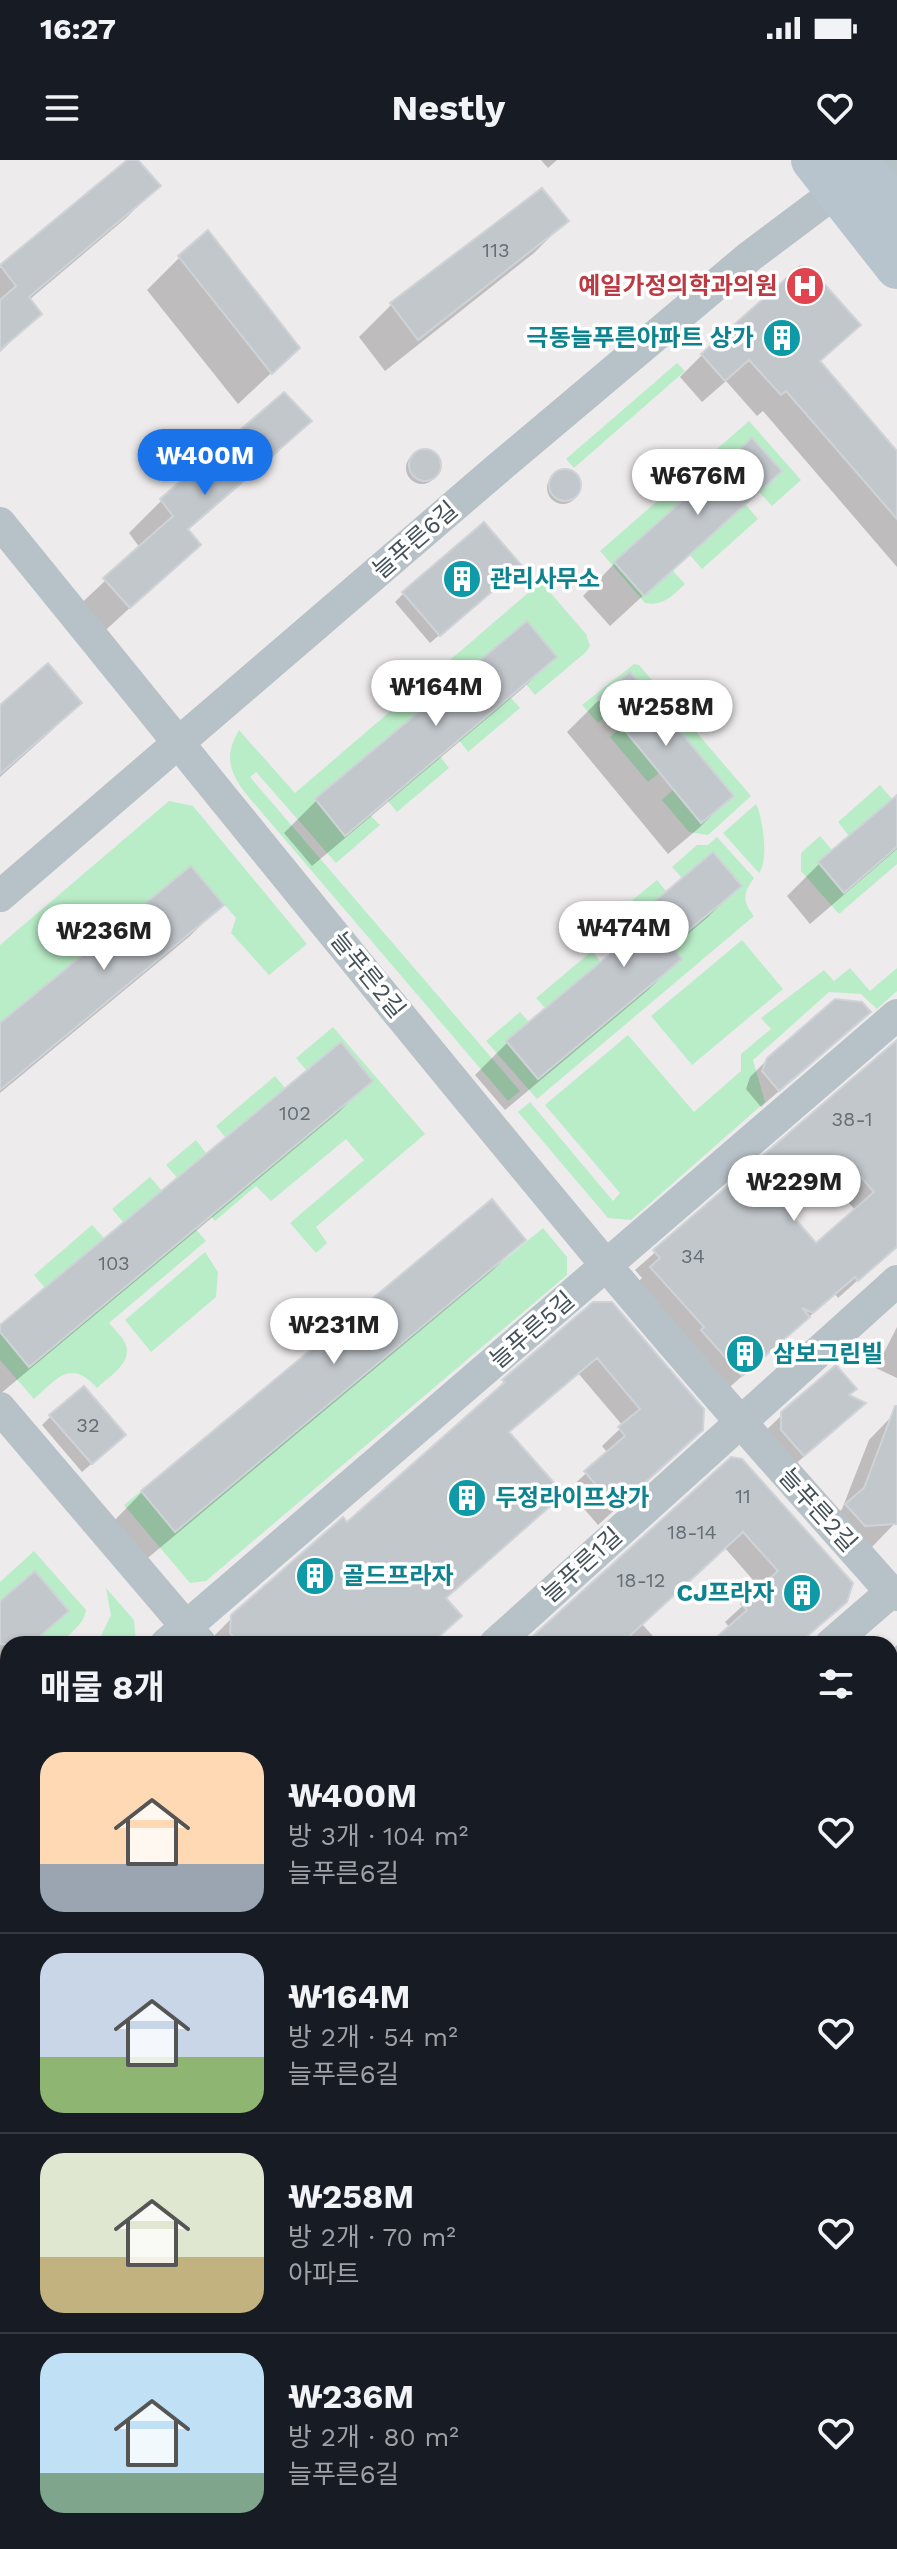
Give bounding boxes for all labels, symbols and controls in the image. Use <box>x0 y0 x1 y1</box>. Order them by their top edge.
text: 16:27 <box>40 11 116 46</box>
icon: menu <box>40 86 84 130</box>
icon: heart <box>813 86 857 130</box>
text: Nestly <box>392 87 505 129</box>
house number: 113 <box>482 238 510 262</box>
hospital icon: 예일가정의학과의원 <box>784 265 826 307</box>
place label: 예일가정의학과의원 <box>578 272 777 300</box>
building icon: 극동늘푸른아파트 상가 <box>761 317 803 359</box>
place label: 극동늘푸른아파트 상가 <box>526 324 754 352</box>
pin: ₩400M <box>149 429 261 497</box>
text: ₩400M <box>156 440 254 470</box>
pin: ₩676M <box>642 449 754 517</box>
text: ₩676M <box>650 460 746 490</box>
street label: 늘푸른6길 <box>367 496 463 584</box>
building icon: 관리사무소 <box>441 558 483 600</box>
place label: 관리사무소 <box>490 565 600 593</box>
pin: ₩164M <box>380 660 492 728</box>
text: ₩164M <box>389 671 483 701</box>
pin: ₩258M <box>610 680 722 748</box>
text: ₩258M <box>618 691 714 721</box>
pin: ₩474M <box>568 901 680 969</box>
pin: ₩236M <box>48 904 160 972</box>
text: ₩474M <box>577 912 671 942</box>
text: ₩236M <box>56 915 152 945</box>
street label: 늘푸른2길 <box>325 926 411 1024</box>
house number: 102 <box>279 1101 311 1125</box>
house number: 38-1 <box>831 1107 873 1131</box>
pin: ₩229M <box>738 1155 850 1223</box>
text: ₩229M <box>746 1166 842 1196</box>
house number: 34 <box>681 1244 705 1268</box>
house number: 103 <box>98 1251 130 1275</box>
street label: 늘푸른5길 <box>484 1286 580 1374</box>
pin: ₩231M <box>278 1298 390 1366</box>
text: ₩231M <box>288 1309 380 1339</box>
building icon: 삼보그린빌 <box>724 1333 766 1375</box>
place label: 삼보그린빌 <box>773 1340 883 1368</box>
house number: 32 <box>76 1413 100 1437</box>
street label: 늘푸른2길 <box>773 1463 863 1557</box>
building icon: 두정라이프상가 <box>446 1477 488 1519</box>
place label: 두정라이프상가 <box>495 1484 650 1512</box>
house number: 11 <box>735 1484 751 1508</box>
house number: 18-14 <box>667 1520 717 1544</box>
street label: 늘푸른1길 <box>536 1522 628 1608</box>
building icon: 골드프라자 <box>294 1555 336 1597</box>
place label: 골드프라자 <box>343 1562 453 1590</box>
house number: 18-12 <box>617 1568 665 1592</box>
building icon: CJ프라자 <box>781 1572 823 1614</box>
place label: CJ프라자 <box>677 1579 774 1607</box>
icon: filters <box>814 1662 858 1706</box>
text: 매물 8개 <box>40 1667 165 1707</box>
text: ₩400M <box>288 1775 417 1815</box>
icon: home <box>104 1784 200 1880</box>
icon: heart <box>814 1810 858 1854</box>
text: 방 3개 · 104 m² <box>288 1821 468 1851</box>
text: 늘푸른6길 <box>288 1858 400 1888</box>
text: ₩164M <box>288 1976 410 2016</box>
icon: home <box>104 1985 200 2081</box>
icon: heart <box>814 2011 858 2055</box>
text: 방 2개 · 54 m² <box>288 2022 458 2052</box>
text: 늘푸른6길 <box>288 2059 400 2089</box>
text: ₩258M <box>288 2176 414 2216</box>
icon: home <box>104 2185 200 2281</box>
icon: heart <box>814 2211 858 2255</box>
text: 방 2개 · 70 m² <box>288 2222 456 2252</box>
text: 아파트 <box>288 2259 360 2289</box>
text: ₩236M <box>288 2376 414 2416</box>
icon: home <box>104 2385 200 2481</box>
icon: heart <box>814 2411 858 2455</box>
text: 방 2개 · 80 m² <box>288 2422 459 2452</box>
text: 늘푸른6길 <box>288 2459 400 2489</box>

